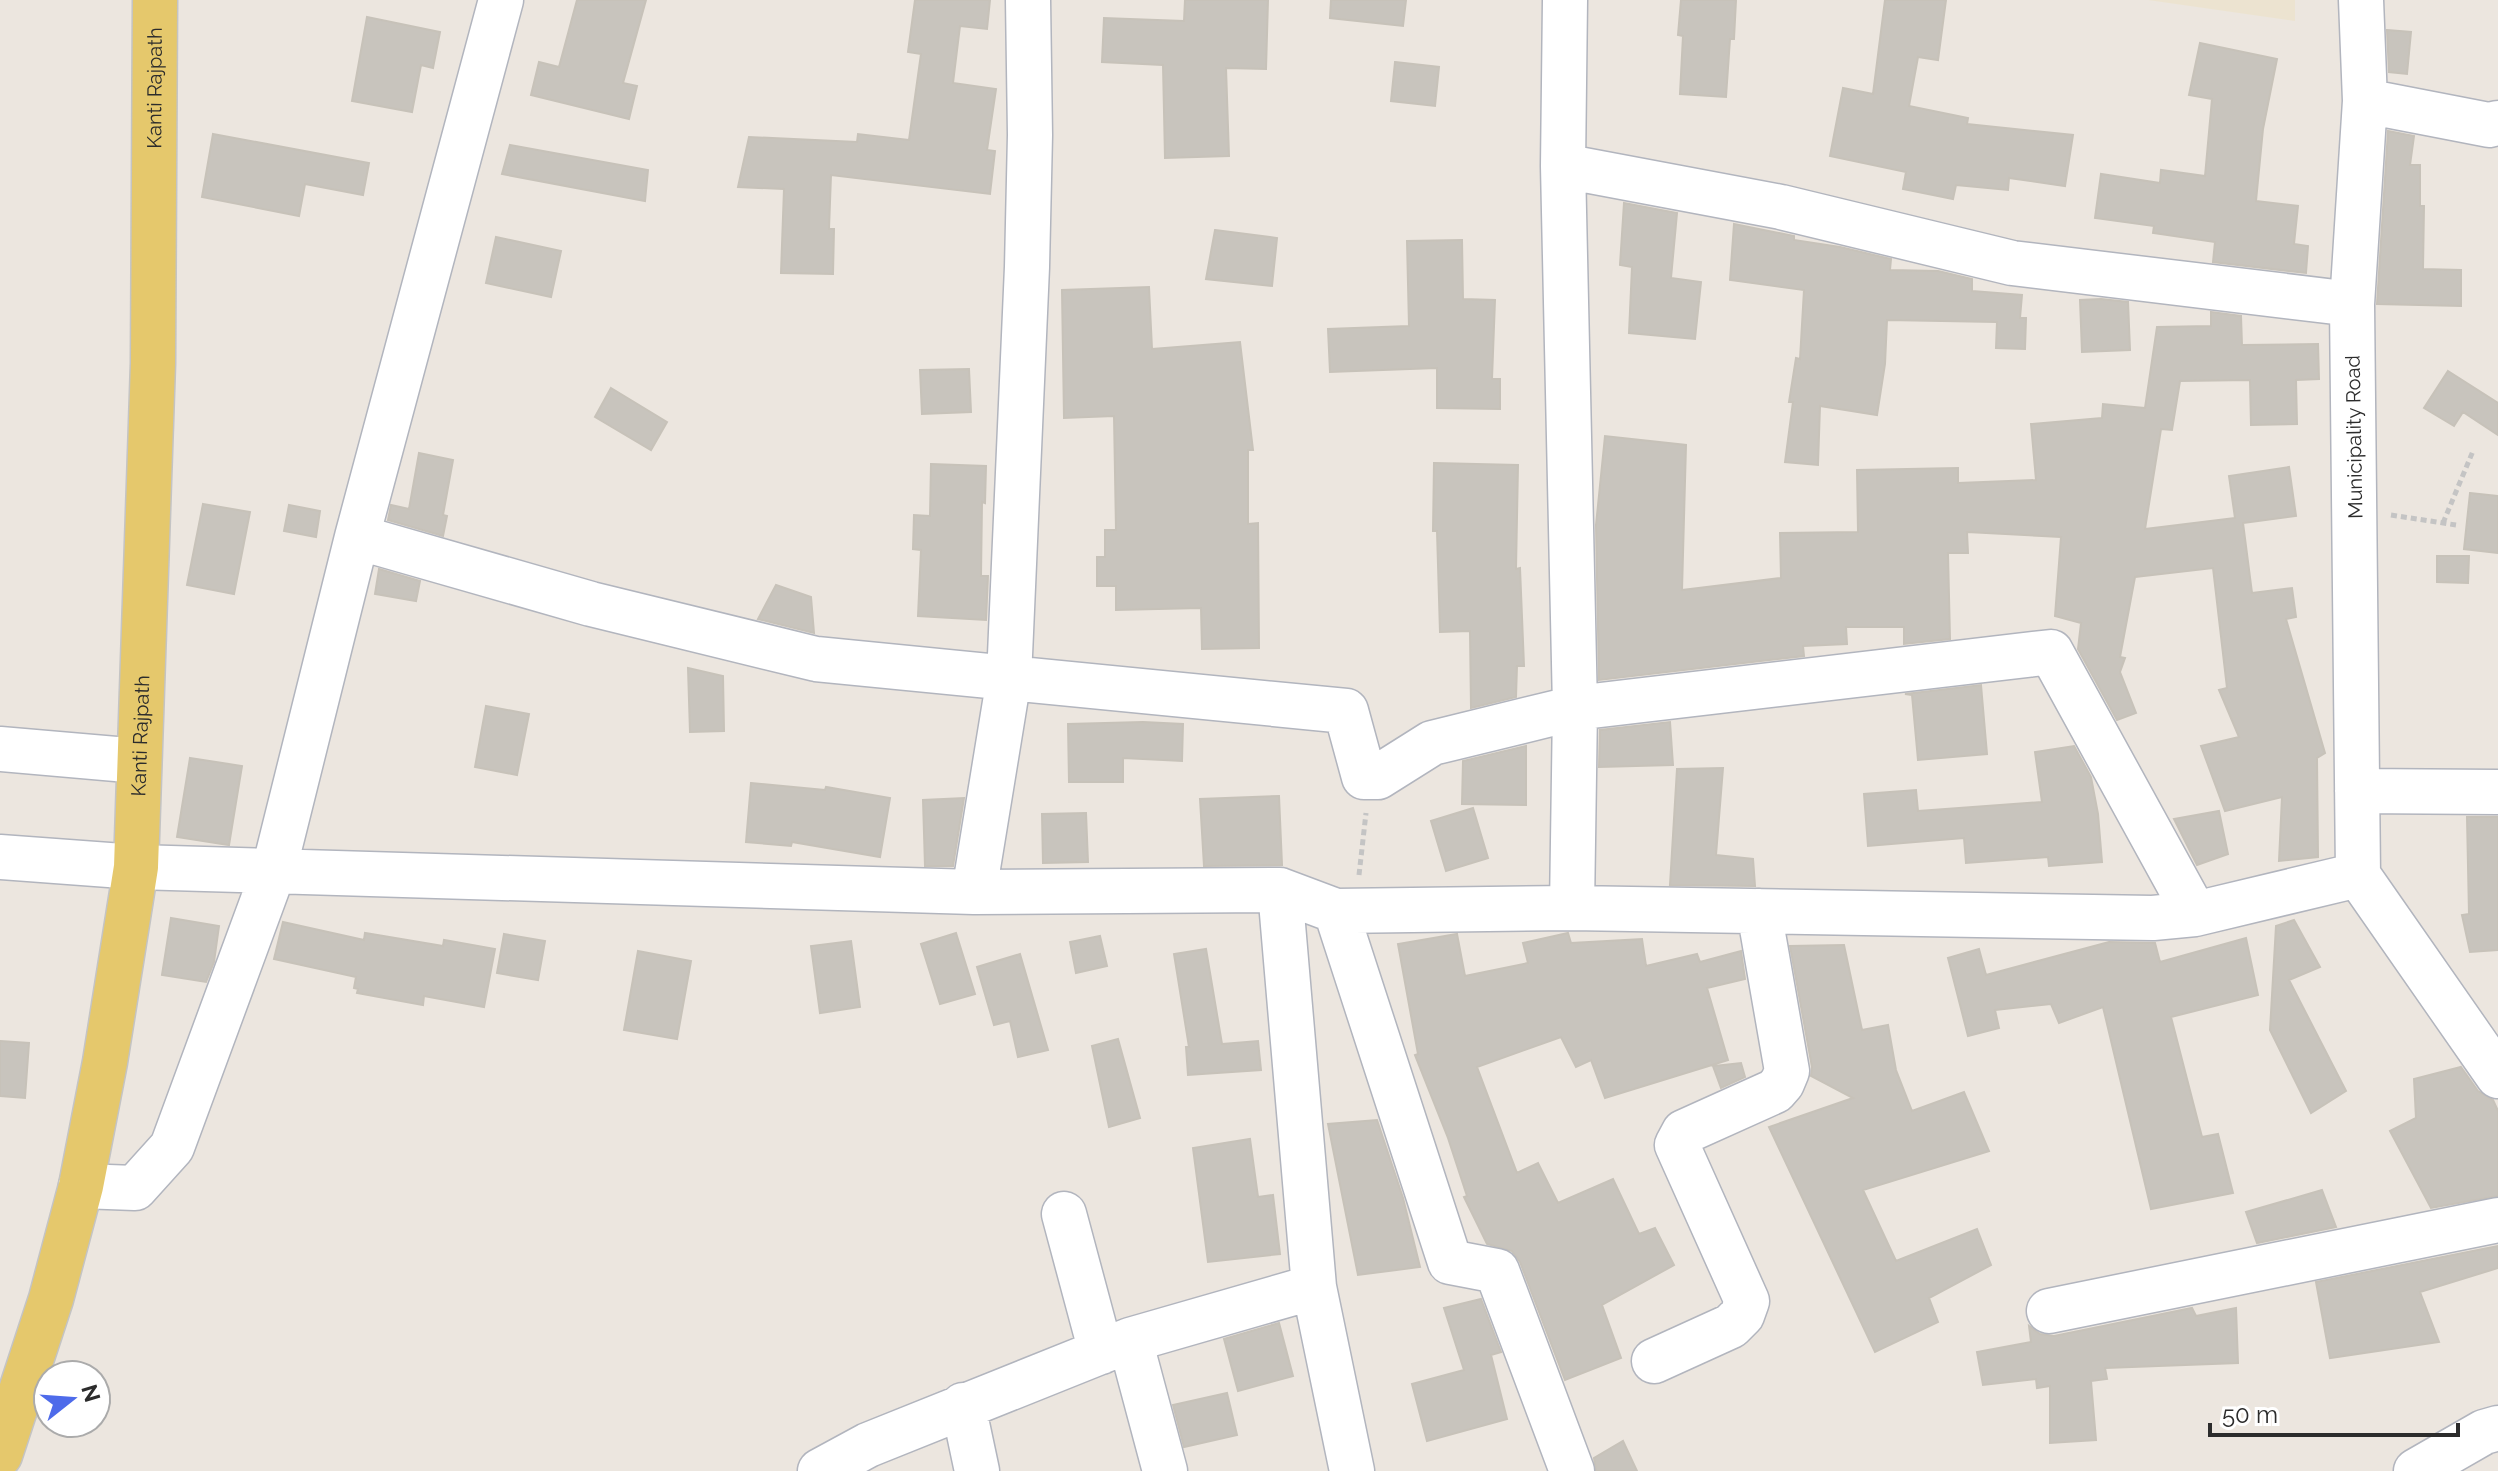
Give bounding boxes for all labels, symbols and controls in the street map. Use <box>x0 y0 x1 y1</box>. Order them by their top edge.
street label: Kanti Rajpath <box>142 27 167 149</box>
street label: Municipality Road <box>2341 355 2367 519</box>
street label: Kanti Rajpath <box>126 675 154 797</box>
north arrow <box>32 1359 112 1439</box>
text: N <box>76 1381 106 1405</box>
scale bar <box>2210 1387 2458 1437</box>
text: 50 m <box>2222 1400 2278 1429</box>

